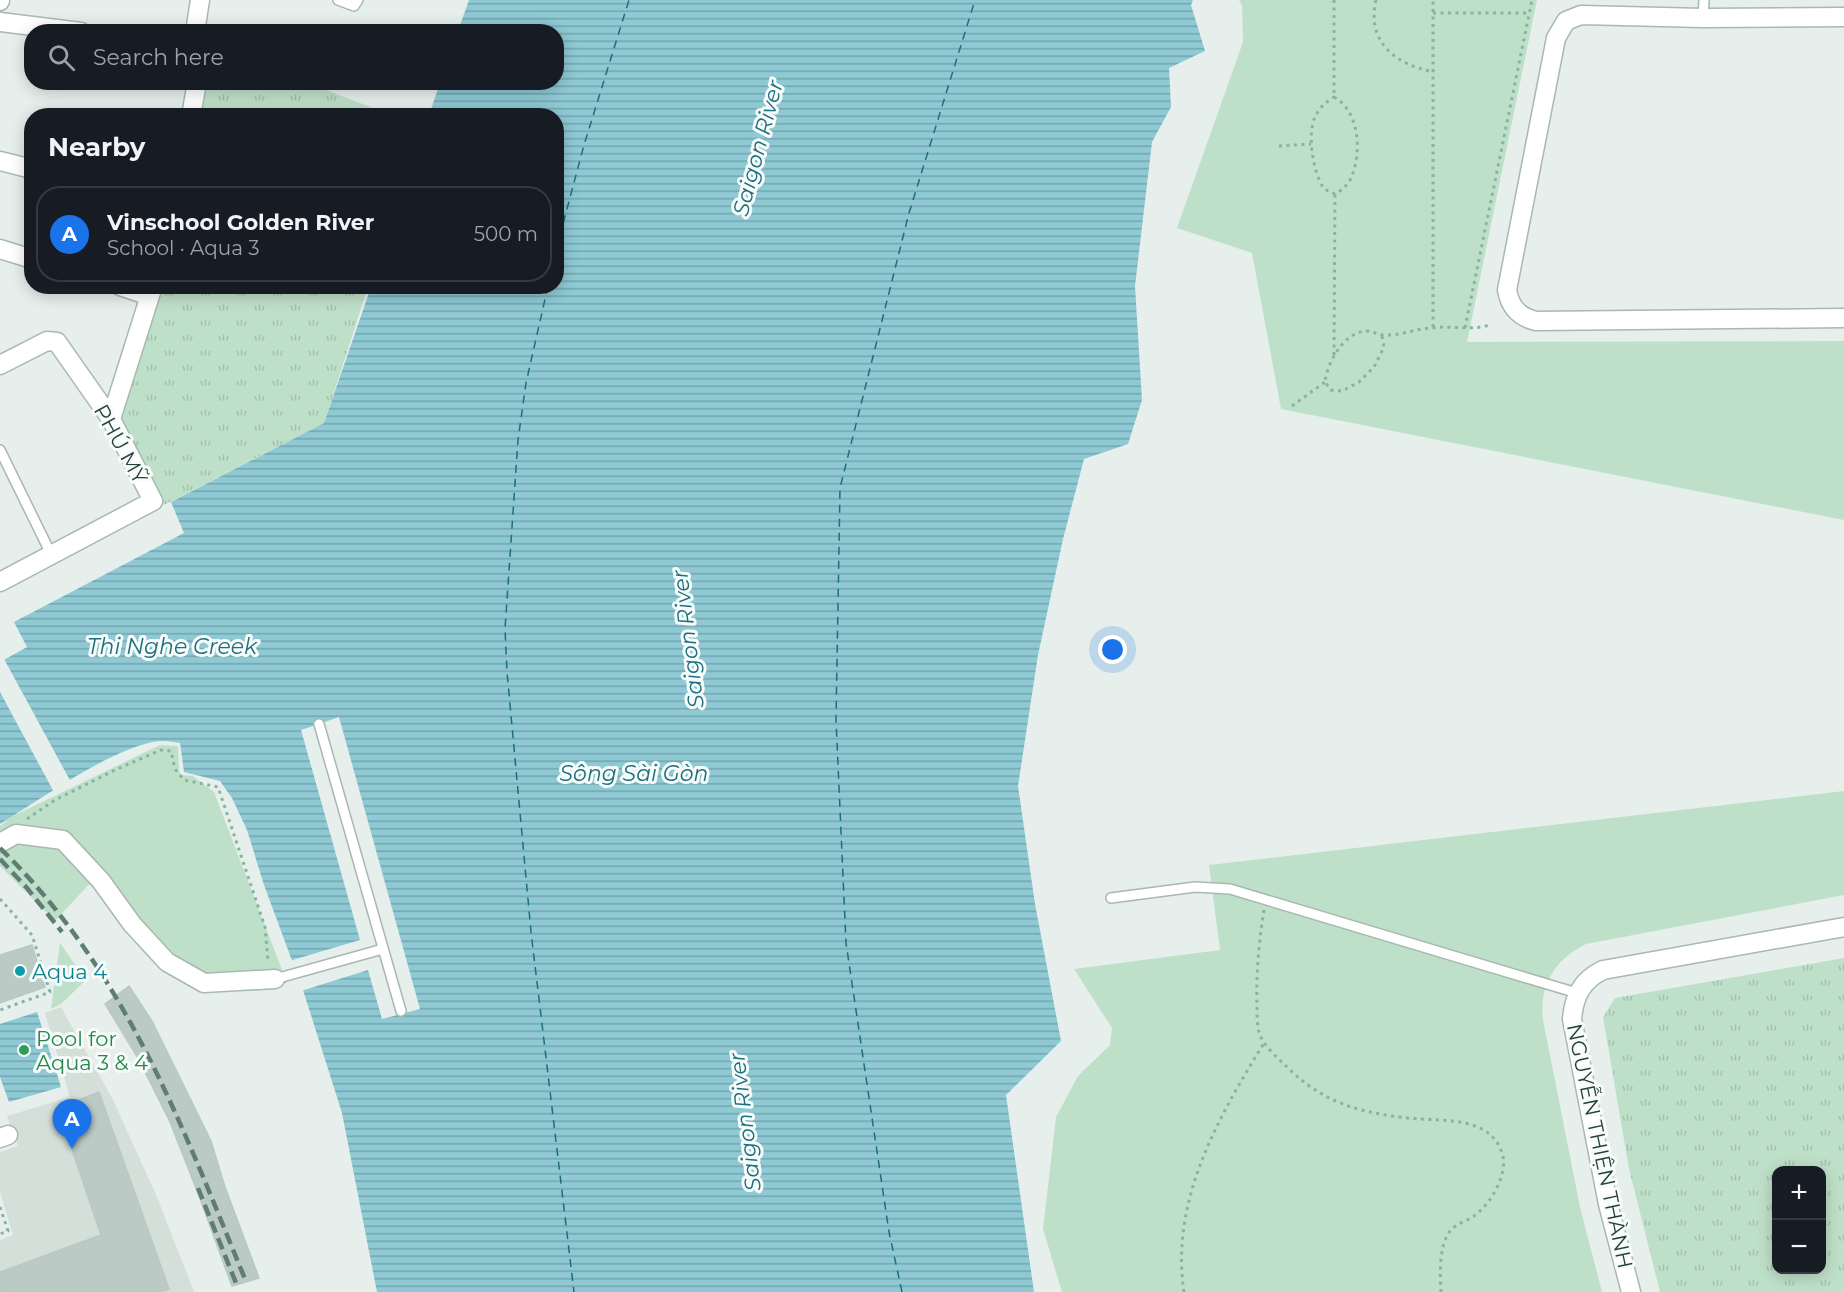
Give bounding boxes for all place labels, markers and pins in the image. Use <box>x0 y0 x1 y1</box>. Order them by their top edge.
place label: Aqua 4 <box>32 959 107 984</box>
marker: Aqua 4 <box>13 964 27 978</box>
place label: Pool for Aqua 3 & 4 <box>36 1026 148 1075</box>
marker: Pool for Aqua 3 & 4 <box>17 1043 31 1057</box>
pin: A <box>52 1100 92 1149</box>

